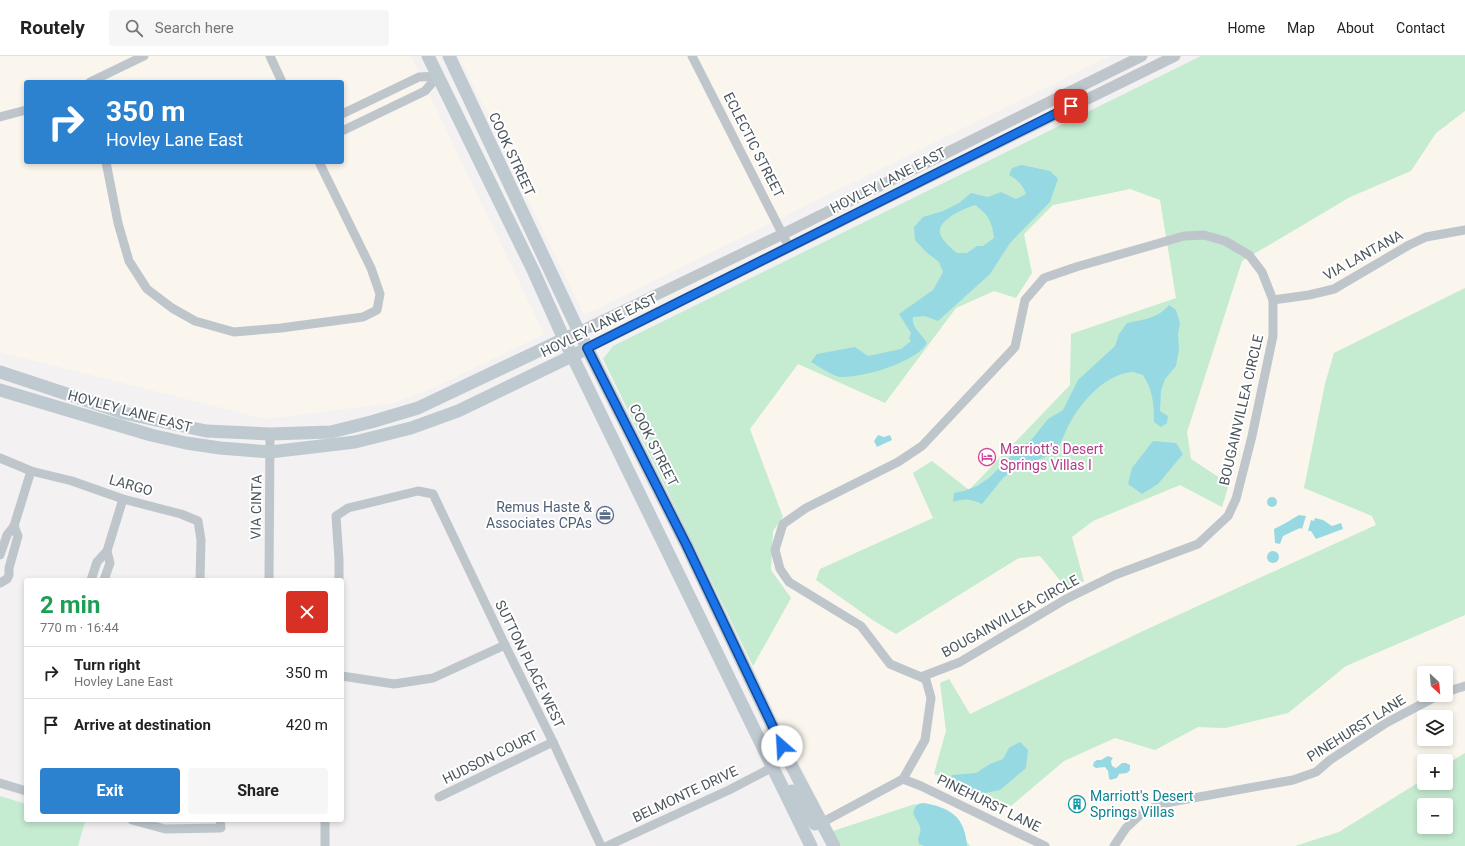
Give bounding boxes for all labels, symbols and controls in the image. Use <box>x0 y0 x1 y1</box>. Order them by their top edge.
search box <box>109 10 389 46</box>
text: Routely <box>20 16 85 39</box>
icon: search <box>123 17 145 39</box>
text: Search here <box>155 19 234 37</box>
text: Home <box>1227 20 1265 36</box>
text: Map <box>1287 20 1315 36</box>
text: About <box>1337 20 1374 36</box>
text: Contact <box>1396 20 1445 36</box>
pin <box>1054 89 1088 123</box>
street label: ECLECTIC STREET <box>721 90 788 201</box>
text: 350 m <box>106 95 185 128</box>
icon: arrive <box>1060 95 1082 117</box>
icon: right <box>40 96 92 148</box>
street label: COOK STREET <box>486 110 539 199</box>
text: Hovley Lane East <box>106 129 243 150</box>
street label: HOVLEY LANE EAST <box>827 144 949 216</box>
street label: VIA LANTANA <box>1321 227 1405 283</box>
street label: HOVLEY LANE EAST <box>538 290 660 360</box>
street label: BOUGAINVILLEA CIRCLE <box>1216 333 1266 487</box>
street label: HOVLEY LANE EAST <box>66 387 194 435</box>
street label: COOK STREET <box>626 401 682 489</box>
place label: Marriott's Desert Springs Villas I <box>1000 441 1104 473</box>
hotel icon: Marriott's Desert Springs Villas I <box>977 447 997 467</box>
street label: LARGO <box>107 471 155 499</box>
street label: VIA CINTA <box>247 474 265 540</box>
place label: Remus Haste & Associates CPAs <box>486 499 592 531</box>
office icon: Remus Haste & Associates CPAs <box>595 505 615 525</box>
street label: BOUGAINVILLEA CIRCLE <box>939 572 1081 660</box>
text: 2 min <box>40 591 100 619</box>
button: close <box>286 591 328 633</box>
street label: SUTTON PLACE WEST <box>492 597 568 731</box>
text: 770 m · 16:44 <box>40 620 119 635</box>
text: Turn right <box>74 656 140 674</box>
icon: right <box>40 662 62 684</box>
text: 350 m <box>286 664 328 682</box>
north arrow <box>1417 666 1453 702</box>
map controls <box>1417 666 1453 834</box>
text: Hovley Lane East <box>74 674 173 689</box>
street label: PINEHURST LANE <box>1304 691 1408 765</box>
button: layers <box>1417 710 1453 746</box>
icon: arrive <box>40 714 62 736</box>
text: Arrive at destination <box>74 716 211 734</box>
text: 420 m <box>286 716 328 734</box>
position arrow <box>761 725 803 767</box>
street label: HUDSON COURT <box>440 727 541 787</box>
button: + <box>1417 754 1453 790</box>
street label: BELMONTE DRIVE <box>630 763 740 825</box>
button: Exit <box>40 768 180 814</box>
button: Share <box>188 768 328 814</box>
street label: PINEHURST LANE <box>935 771 1043 835</box>
place label: Marriott's Desert Springs Villas <box>1090 788 1194 820</box>
building icon: Marriott's Desert Springs Villas <box>1067 794 1087 814</box>
button: − <box>1417 798 1453 834</box>

